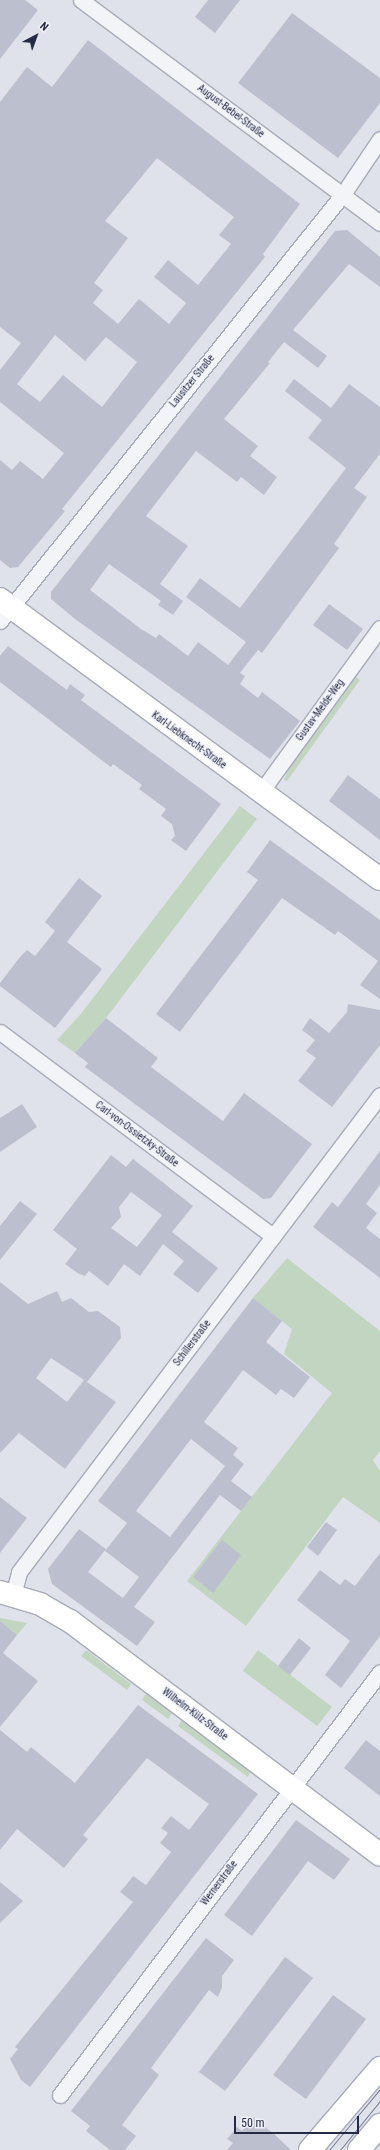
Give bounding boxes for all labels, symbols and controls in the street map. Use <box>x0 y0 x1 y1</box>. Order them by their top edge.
north arrow <box>16 16 56 56</box>
text: N <box>37 19 51 34</box>
street label: August-Bebel-Straße <box>195 82 267 140</box>
street label: Lausitzer Straße <box>167 352 217 410</box>
street label: Gustav-Melde-Weg <box>294 677 346 743</box>
street label: Karl-Liebknecht-Straße <box>149 709 229 771</box>
street label: Carl-von-Ossietzky-Straße <box>93 1099 181 1169</box>
street label: Schillerstraße <box>171 1318 213 1368</box>
street label: Wilhelm-Külz-Straße <box>160 1685 230 1743</box>
street label: Wernerstraße <box>198 1858 240 1908</box>
scale bar <box>236 2108 361 2134</box>
text: 50 m <box>241 2116 265 2130</box>

